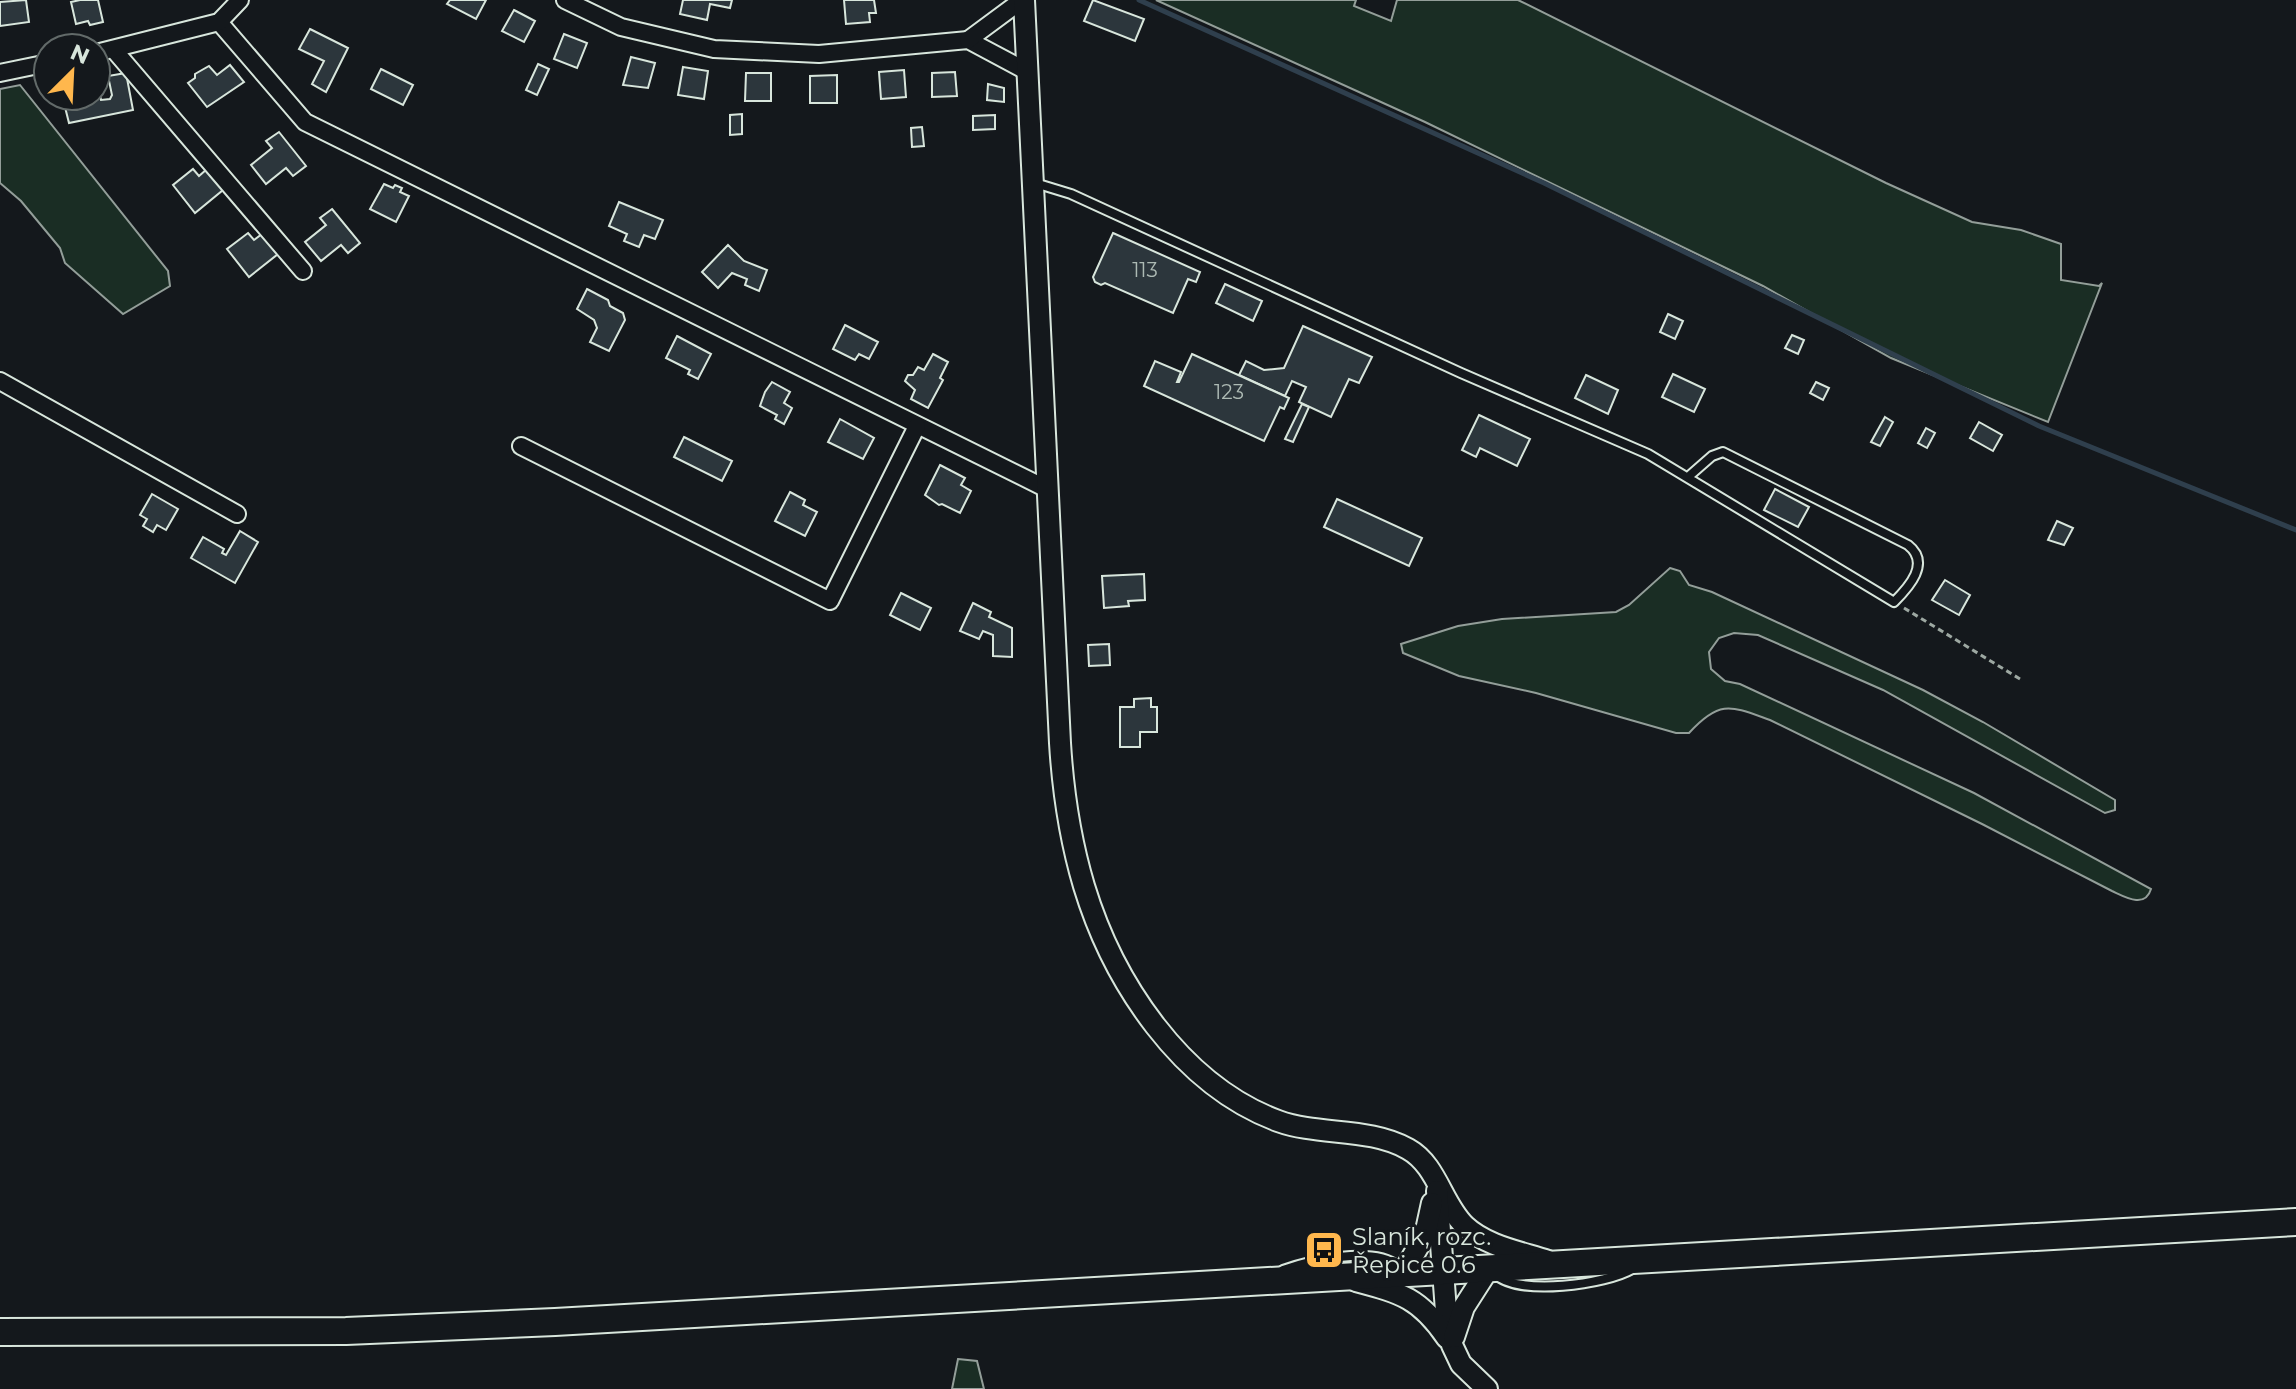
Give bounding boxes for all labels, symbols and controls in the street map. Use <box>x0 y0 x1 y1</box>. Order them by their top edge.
north arrow <box>32 32 112 112</box>
text: N <box>66 38 94 70</box>
house number: 113 <box>1132 258 1158 282</box>
house number: 123 <box>1214 380 1244 404</box>
place label: Slaník, rozc. Řepice 0.6 <box>1352 1222 1491 1279</box>
bus stop icon: Slaník, rozc. Řepice 0.6 <box>1303 1229 1345 1271</box>

